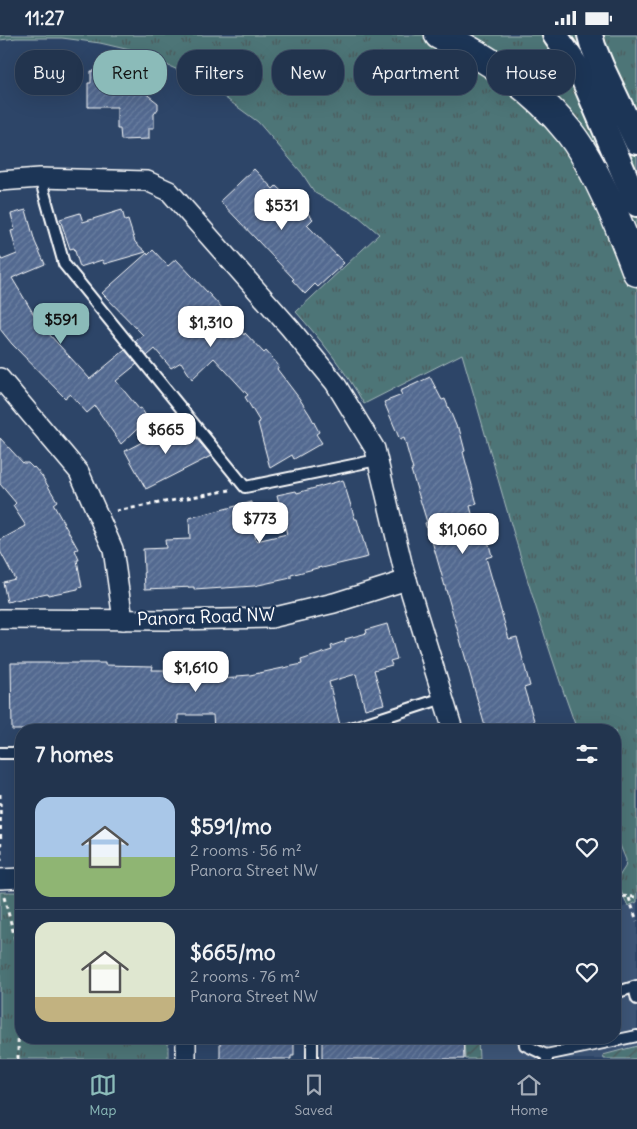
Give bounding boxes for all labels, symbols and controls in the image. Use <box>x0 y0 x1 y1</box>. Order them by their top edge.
text: 11:27 <box>25 6 64 30</box>
chip: Buy <box>15 50 83 95</box>
chip: Rent <box>93 50 167 95</box>
chip: Filters <box>177 50 262 95</box>
chip: New <box>272 50 344 95</box>
chip: Apartment <box>354 50 477 95</box>
chip: House <box>487 50 575 95</box>
pin: $531 <box>252 189 312 231</box>
text: $531 <box>265 195 299 215</box>
pin: $591 <box>31 303 91 345</box>
pin: $1,310 <box>170 305 252 348</box>
text: $591 <box>44 309 78 329</box>
text: $1,310 <box>189 312 233 332</box>
pin: $665 <box>136 413 196 455</box>
text: $665 <box>148 419 184 439</box>
pin: $773 <box>230 501 290 544</box>
text: $773 <box>243 508 277 528</box>
pin: $1,060 <box>422 513 504 555</box>
text: $1,060 <box>439 519 487 539</box>
street label: Panora Road NW <box>137 603 275 630</box>
pin: $1,610 <box>155 651 237 693</box>
text: $1,610 <box>174 657 218 677</box>
icon: filters <box>573 740 601 768</box>
text: 7 homes <box>35 741 114 768</box>
text: $591/mo <box>190 813 272 840</box>
icon: home <box>75 817 135 877</box>
icon: heart <box>573 833 601 861</box>
text: 2 rooms · 56 m² <box>190 840 302 860</box>
text: Panora Street NW <box>190 860 318 880</box>
text: $665/mo <box>190 939 276 966</box>
icon: home <box>75 942 135 1002</box>
icon: heart <box>573 958 601 986</box>
text: 2 rooms · 76 m² <box>190 966 300 986</box>
text: Panora Street NW <box>190 986 318 1006</box>
tab: Map <box>89 1071 117 1119</box>
tab: Saved <box>294 1071 333 1119</box>
tab: Home <box>510 1071 548 1119</box>

